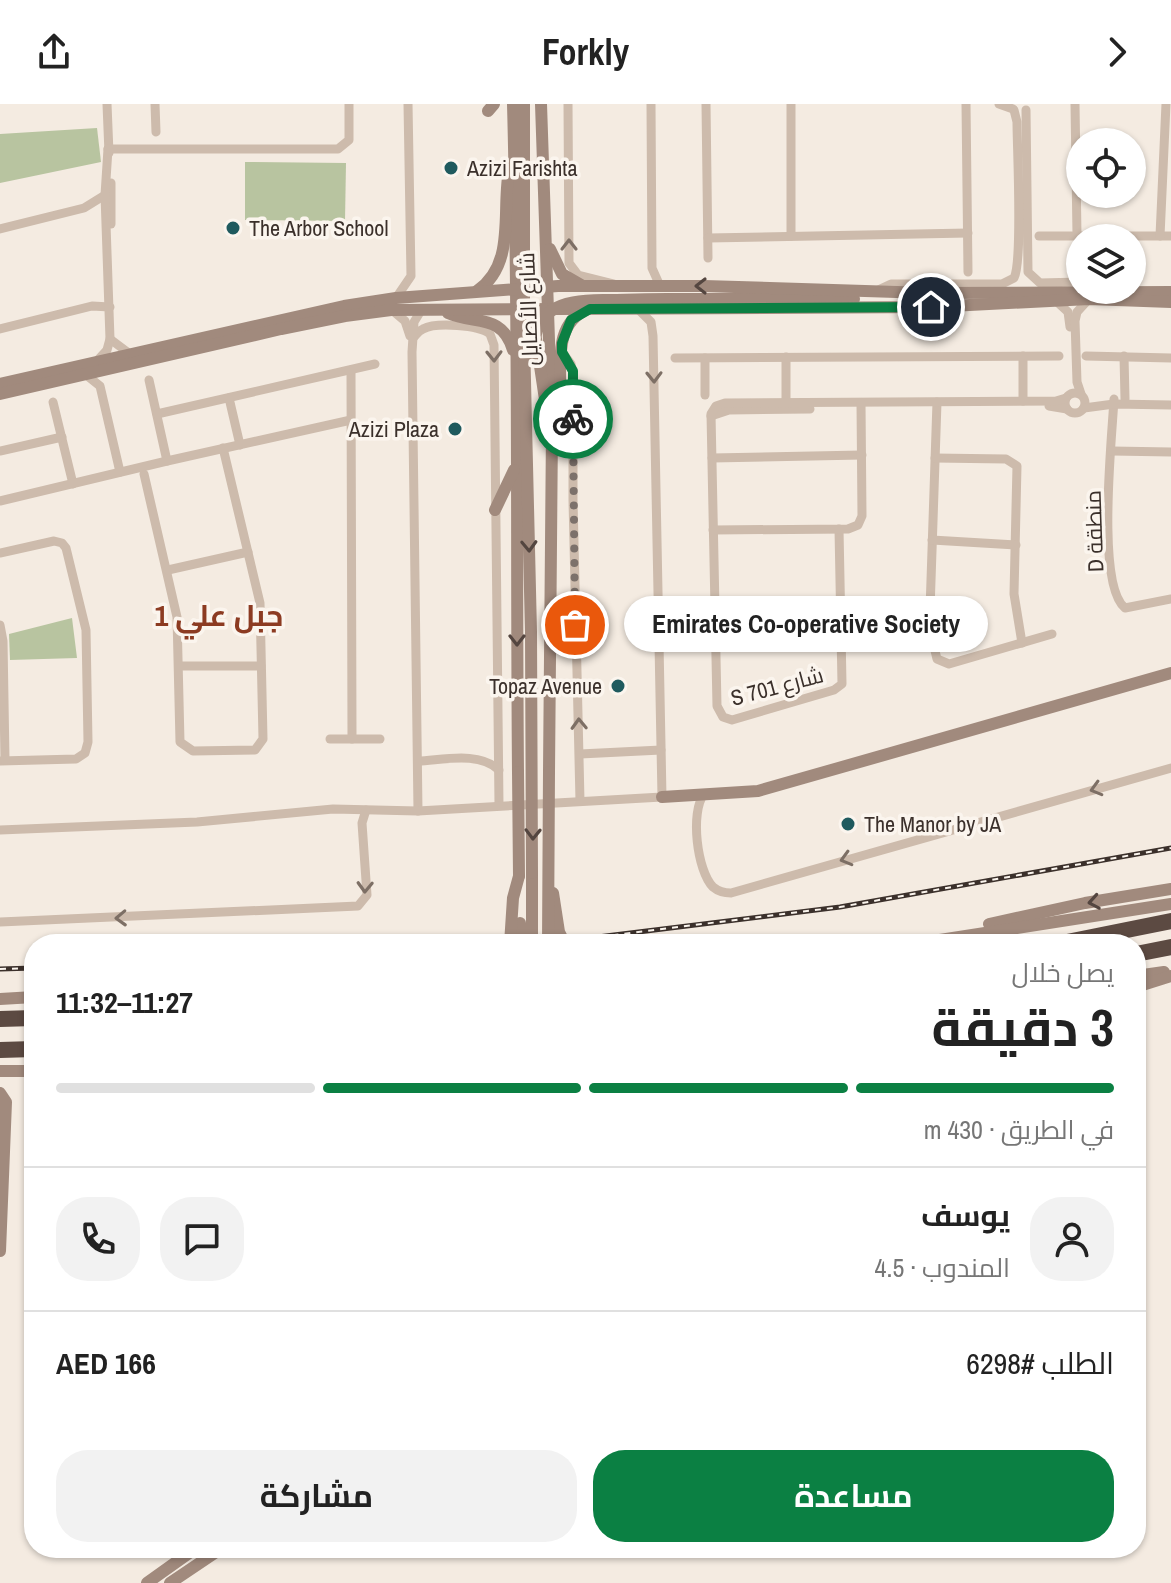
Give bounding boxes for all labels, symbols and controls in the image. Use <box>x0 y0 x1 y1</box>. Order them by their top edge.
text: Forkly <box>542 28 629 76</box>
icon: share <box>32 30 76 74</box>
icon: forward <box>1095 30 1139 74</box>
map controls <box>1066 128 1146 304</box>
button: locate <box>1066 128 1146 208</box>
place label: Azizi Farishta <box>466 153 577 183</box>
marker: Azizi Farishta <box>442 159 460 177</box>
place label: The Arbor School <box>249 213 388 243</box>
marker: The Arbor School <box>224 219 242 237</box>
button: layers <box>1066 224 1146 304</box>
one-way arrow <box>560 238 577 251</box>
street label: شارع الأصايل <box>511 252 545 366</box>
pin <box>897 273 965 341</box>
one-way arrow <box>694 277 707 295</box>
icon: home <box>909 285 953 329</box>
one-way arrow <box>485 350 502 363</box>
one-way arrow <box>645 371 663 384</box>
courier <box>533 379 613 459</box>
icon: bike <box>551 397 595 441</box>
place label: Azizi Plaza <box>348 414 439 444</box>
marker: Azizi Plaza <box>446 420 464 438</box>
street label: D منطقة <box>1078 490 1110 572</box>
one-way arrow <box>520 540 537 553</box>
pin <box>541 591 609 659</box>
district label: جبل علي 1 <box>155 595 283 640</box>
callout: Emirates Co-operative Society <box>623 597 987 653</box>
icon: bag <box>553 603 597 647</box>
text: Emirates Co-operative Society <box>652 606 960 641</box>
one-way arrow <box>508 634 526 647</box>
street label: S 701 شارع <box>727 659 827 713</box>
place label: Topaz Avenue <box>489 671 602 701</box>
marker: Topaz Avenue <box>609 677 627 695</box>
one-way arrow <box>571 717 588 730</box>
one-way arrow <box>1089 780 1103 796</box>
place label: The Manor by JA <box>864 809 1002 839</box>
marker: The Manor by JA <box>839 815 857 833</box>
one-way arrow <box>524 828 542 841</box>
one-way arrow <box>839 850 853 867</box>
one-way arrow <box>356 881 373 894</box>
one-way arrow <box>1087 892 1101 909</box>
one-way arrow <box>114 909 127 926</box>
text: يصل خلال <box>1012 955 1114 990</box>
text: 11:27–11:32 <box>56 982 193 1022</box>
text: 3 دقيقة <box>931 992 1114 1062</box>
text: في الطريق · 430 m <box>924 1112 1114 1147</box>
text: يوسف <box>921 1195 1010 1235</box>
button: phone <box>56 1197 140 1281</box>
button: chat <box>160 1197 244 1281</box>
button: person <box>1030 1197 1114 1281</box>
text: المندوب · 4.5 <box>875 1250 1010 1285</box>
text: AED 166 <box>56 1343 156 1383</box>
text: الطلب #6298 <box>966 1343 1114 1383</box>
button: مشاركة <box>56 1450 577 1542</box>
button: مساعدة <box>593 1450 1114 1542</box>

